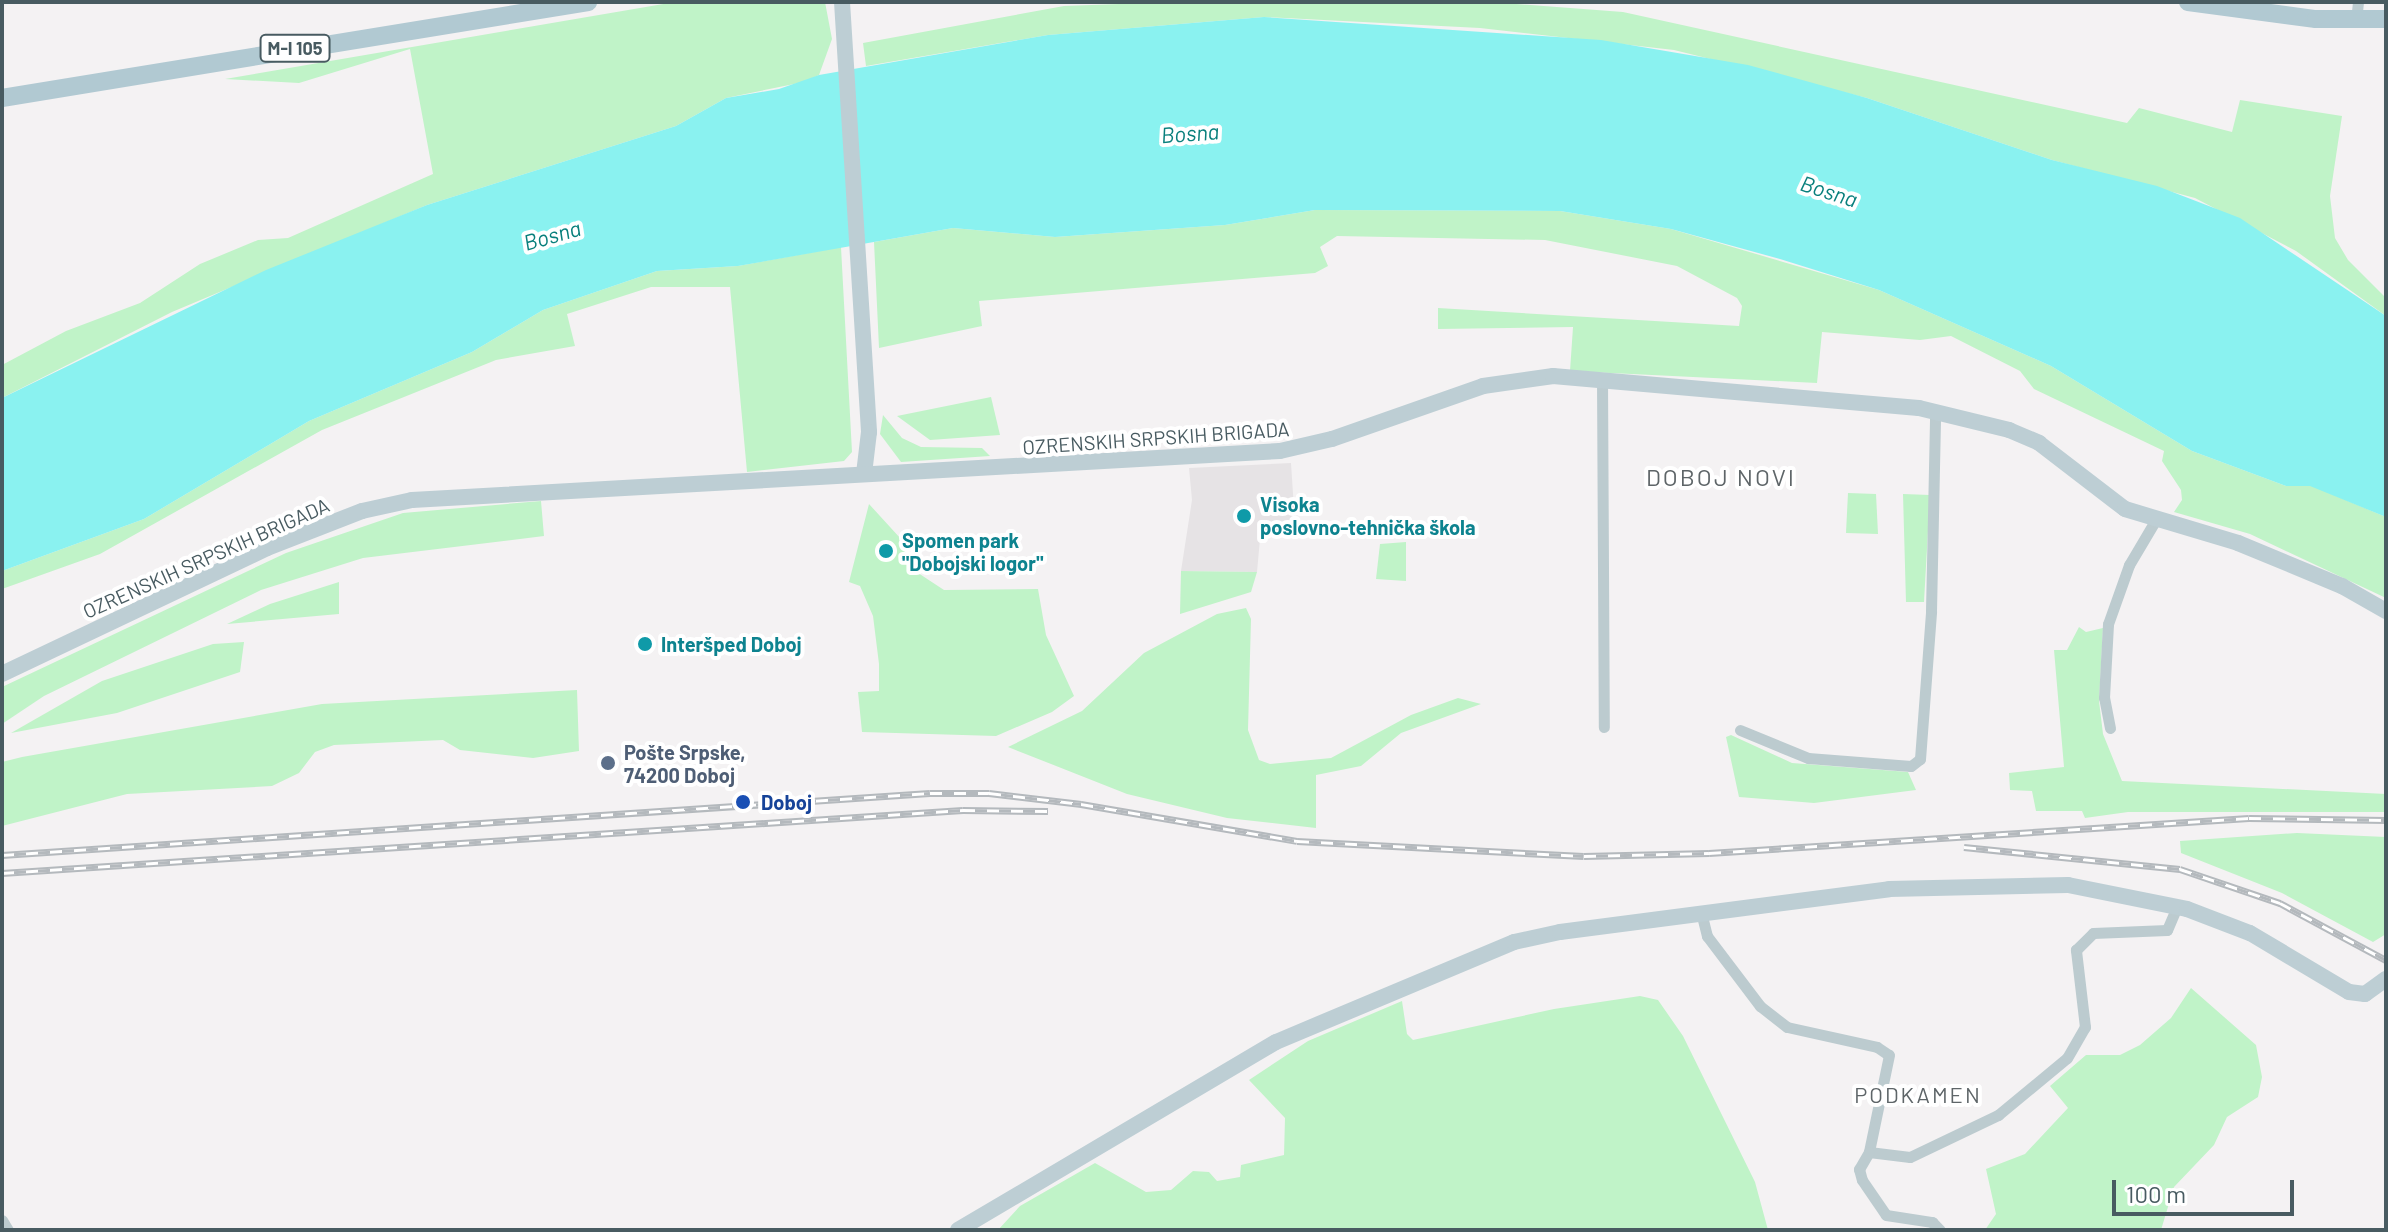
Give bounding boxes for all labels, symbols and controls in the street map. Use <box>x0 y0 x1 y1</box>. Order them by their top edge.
road number: M-I 105 <box>259 34 331 62</box>
water label: Bosna <box>1160 118 1220 148</box>
water label: Bosna <box>1797 169 1861 213</box>
water label: Bosna <box>520 214 584 256</box>
street label: OZRENSKIH SRPSKIH BRIGADA <box>1022 417 1290 459</box>
district label: DOBOJ NOVI <box>1646 463 1796 491</box>
place label: Visoka poslovno-tehnička škola <box>1260 492 1476 539</box>
street label: OZRENSKIH SRPSKIH BRIGADA <box>79 493 333 623</box>
marker: Visoka poslovno-tehnička škola <box>1235 507 1253 525</box>
place label: Spomen park "Dobojski logor" <box>902 528 1043 575</box>
marker: Spomen park "Dobojski logor" <box>877 542 895 560</box>
place label: Interšped Doboj <box>661 632 802 656</box>
marker: Interšped Doboj <box>636 635 654 653</box>
place label: Pošte Srpske, 74200 Doboj <box>624 740 745 787</box>
marker: Pošte Srpske, 74200 Doboj <box>599 754 617 772</box>
place label: Doboj <box>761 790 812 814</box>
marker: Doboj <box>732 791 754 813</box>
district label: PODKAMEN <box>1854 1082 1982 1108</box>
scale bar <box>2116 1164 2298 1214</box>
text: 100 m <box>2126 1179 2186 1208</box>

